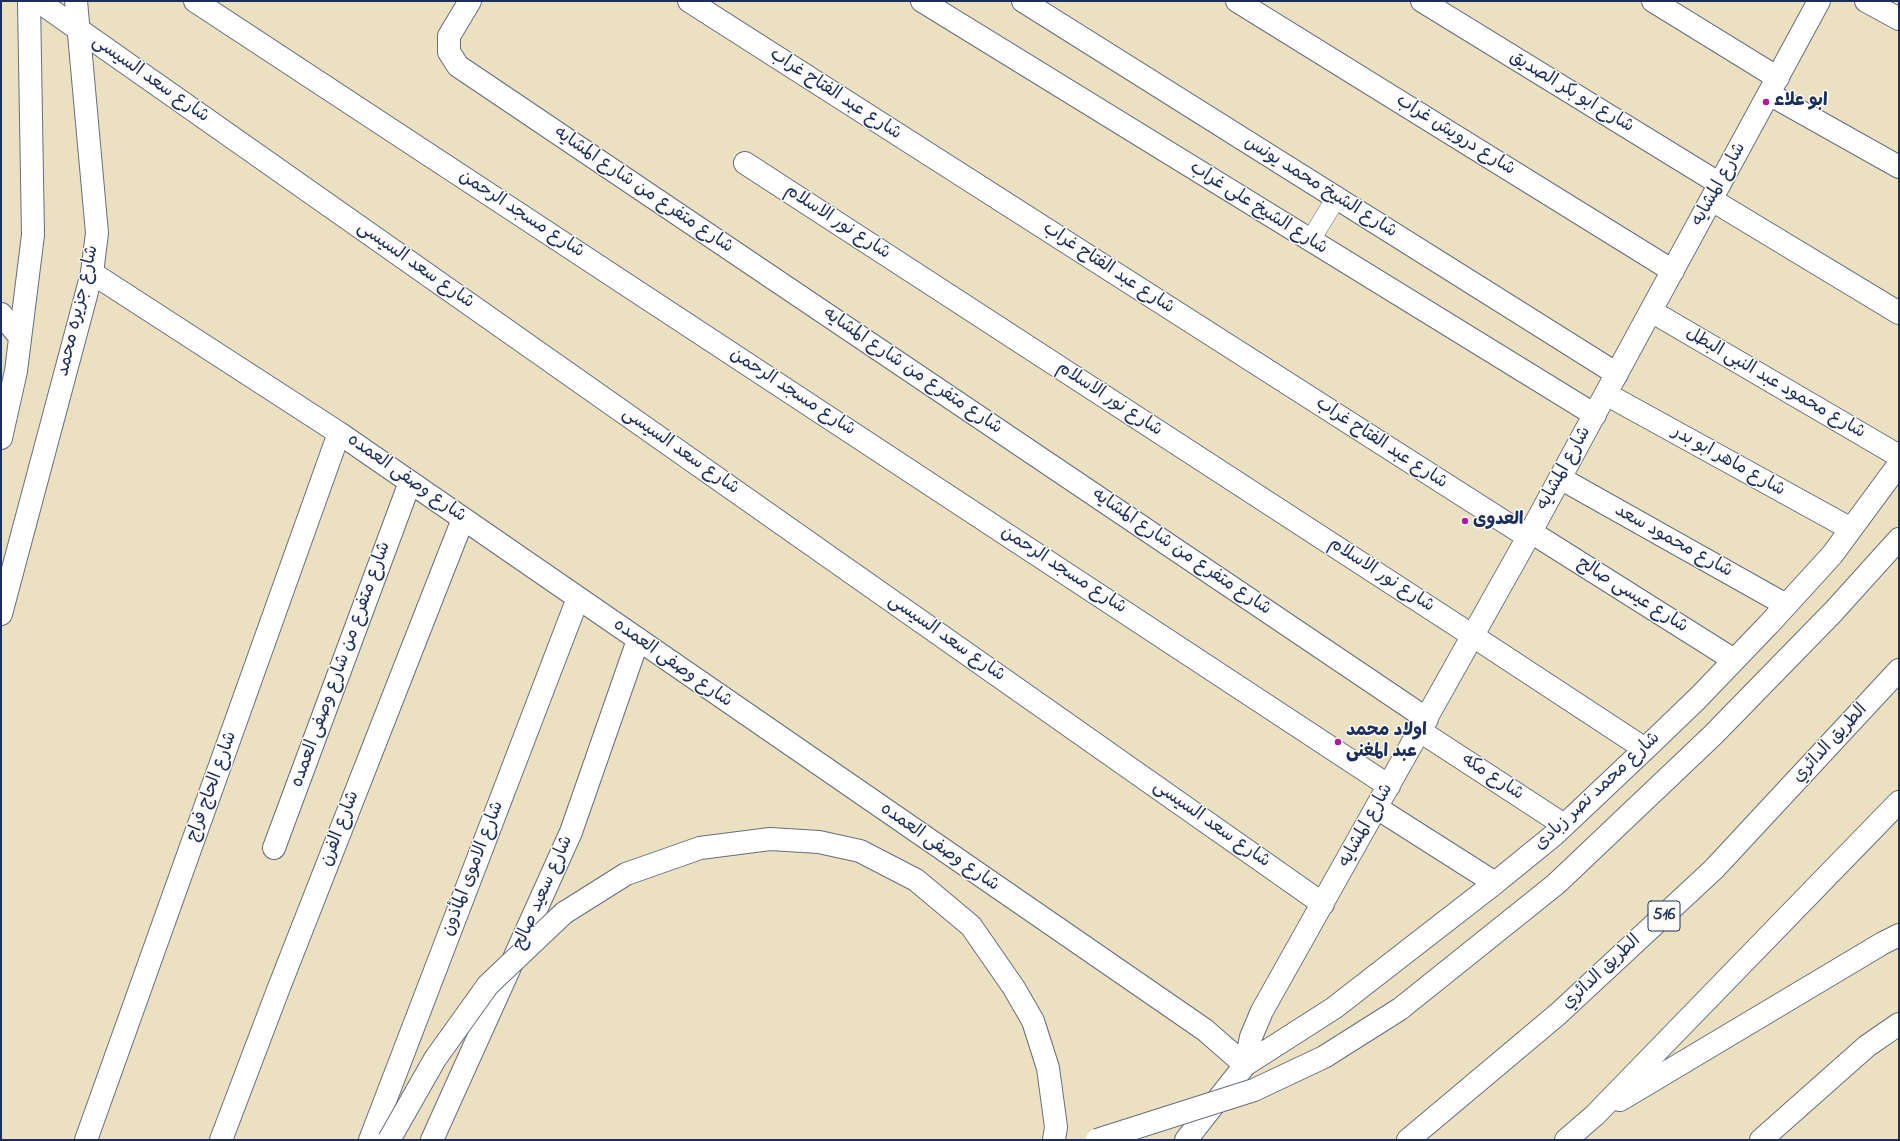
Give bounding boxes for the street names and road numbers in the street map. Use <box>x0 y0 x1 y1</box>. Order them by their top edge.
street label: شارع سعد السيسى <box>87 32 213 128</box>
street label: شارع عبد الفتاح غراب <box>765 44 905 146</box>
street label: شارع ابو بكر الصديق <box>1505 47 1637 139</box>
street label: شارع درويش غراب <box>1391 91 1519 181</box>
street label: شارع متفرع من شارع المشايه <box>549 123 737 259</box>
street label: شارع الشيخ محمد يونس <box>1240 132 1400 244</box>
street label: شارع المشايه <box>1688 139 1752 231</box>
street label: شارع الشيخ على غراب <box>1185 158 1331 260</box>
street label: شارع مسجد الرحمن <box>454 166 588 264</box>
street label: شارع نور الاسلام <box>780 181 894 265</box>
street label: شارع سعد السيسى <box>352 218 478 314</box>
street label: شارع عبد الفتاح غراب <box>1038 218 1178 320</box>
street label: شارع جزيره محمد <box>53 243 105 379</box>
street label: شارع متفرع من شارع المشايه <box>818 304 1006 440</box>
street label: شارع محمود عبد النبى البطل <box>1681 324 1869 444</box>
street label: شارع مسجد الرحمن <box>725 344 859 442</box>
street label: شارع نور الاسلام <box>1052 358 1166 442</box>
street label: شارع عبد الفتاح غراب <box>1311 393 1451 495</box>
street label: شارع سعد السيسى <box>617 404 743 500</box>
street label: شارع ماهر ابو بدر <box>1668 422 1788 502</box>
street label: شارع المشايه <box>1533 423 1597 515</box>
street label: شارع وصفى العمده <box>342 430 470 528</box>
street label: شارع متفرع من شارع المشايه <box>1087 485 1275 621</box>
street label: شارع محمود سعد <box>1610 501 1736 583</box>
street label: شارع مسجد الرحمن <box>996 522 1130 620</box>
street label: شارع نور الاسلام <box>1324 534 1438 618</box>
street label: شارع متفرع من شارع وصفى العمده <box>287 539 397 791</box>
street label: شارع عيسى صالح <box>1573 553 1691 639</box>
street label: شارع سعد السيسى <box>883 591 1009 687</box>
street label: شارع وصفى العمده <box>608 615 736 713</box>
street label: الطريق الدائري <box>1789 700 1873 788</box>
street label: شارع محمد نصر زبادى <box>1531 728 1665 856</box>
street label: شارع الحاج فراج <box>183 729 243 845</box>
street label: شارع مكه <box>1457 750 1527 806</box>
street label: شارع سعد السيسى <box>1148 777 1274 873</box>
street label: شارع المشايه <box>1335 780 1399 872</box>
street label: شارع الفرن <box>317 788 365 870</box>
street label: شارع الاموى المأذون <box>438 798 510 940</box>
street label: شارع وصفى العمده <box>875 799 1003 897</box>
street label: شارع سعيد صالح <box>509 833 579 953</box>
road number: 516 <box>1648 901 1680 931</box>
street label: الطريق الدائري <box>1558 931 1646 1015</box>

